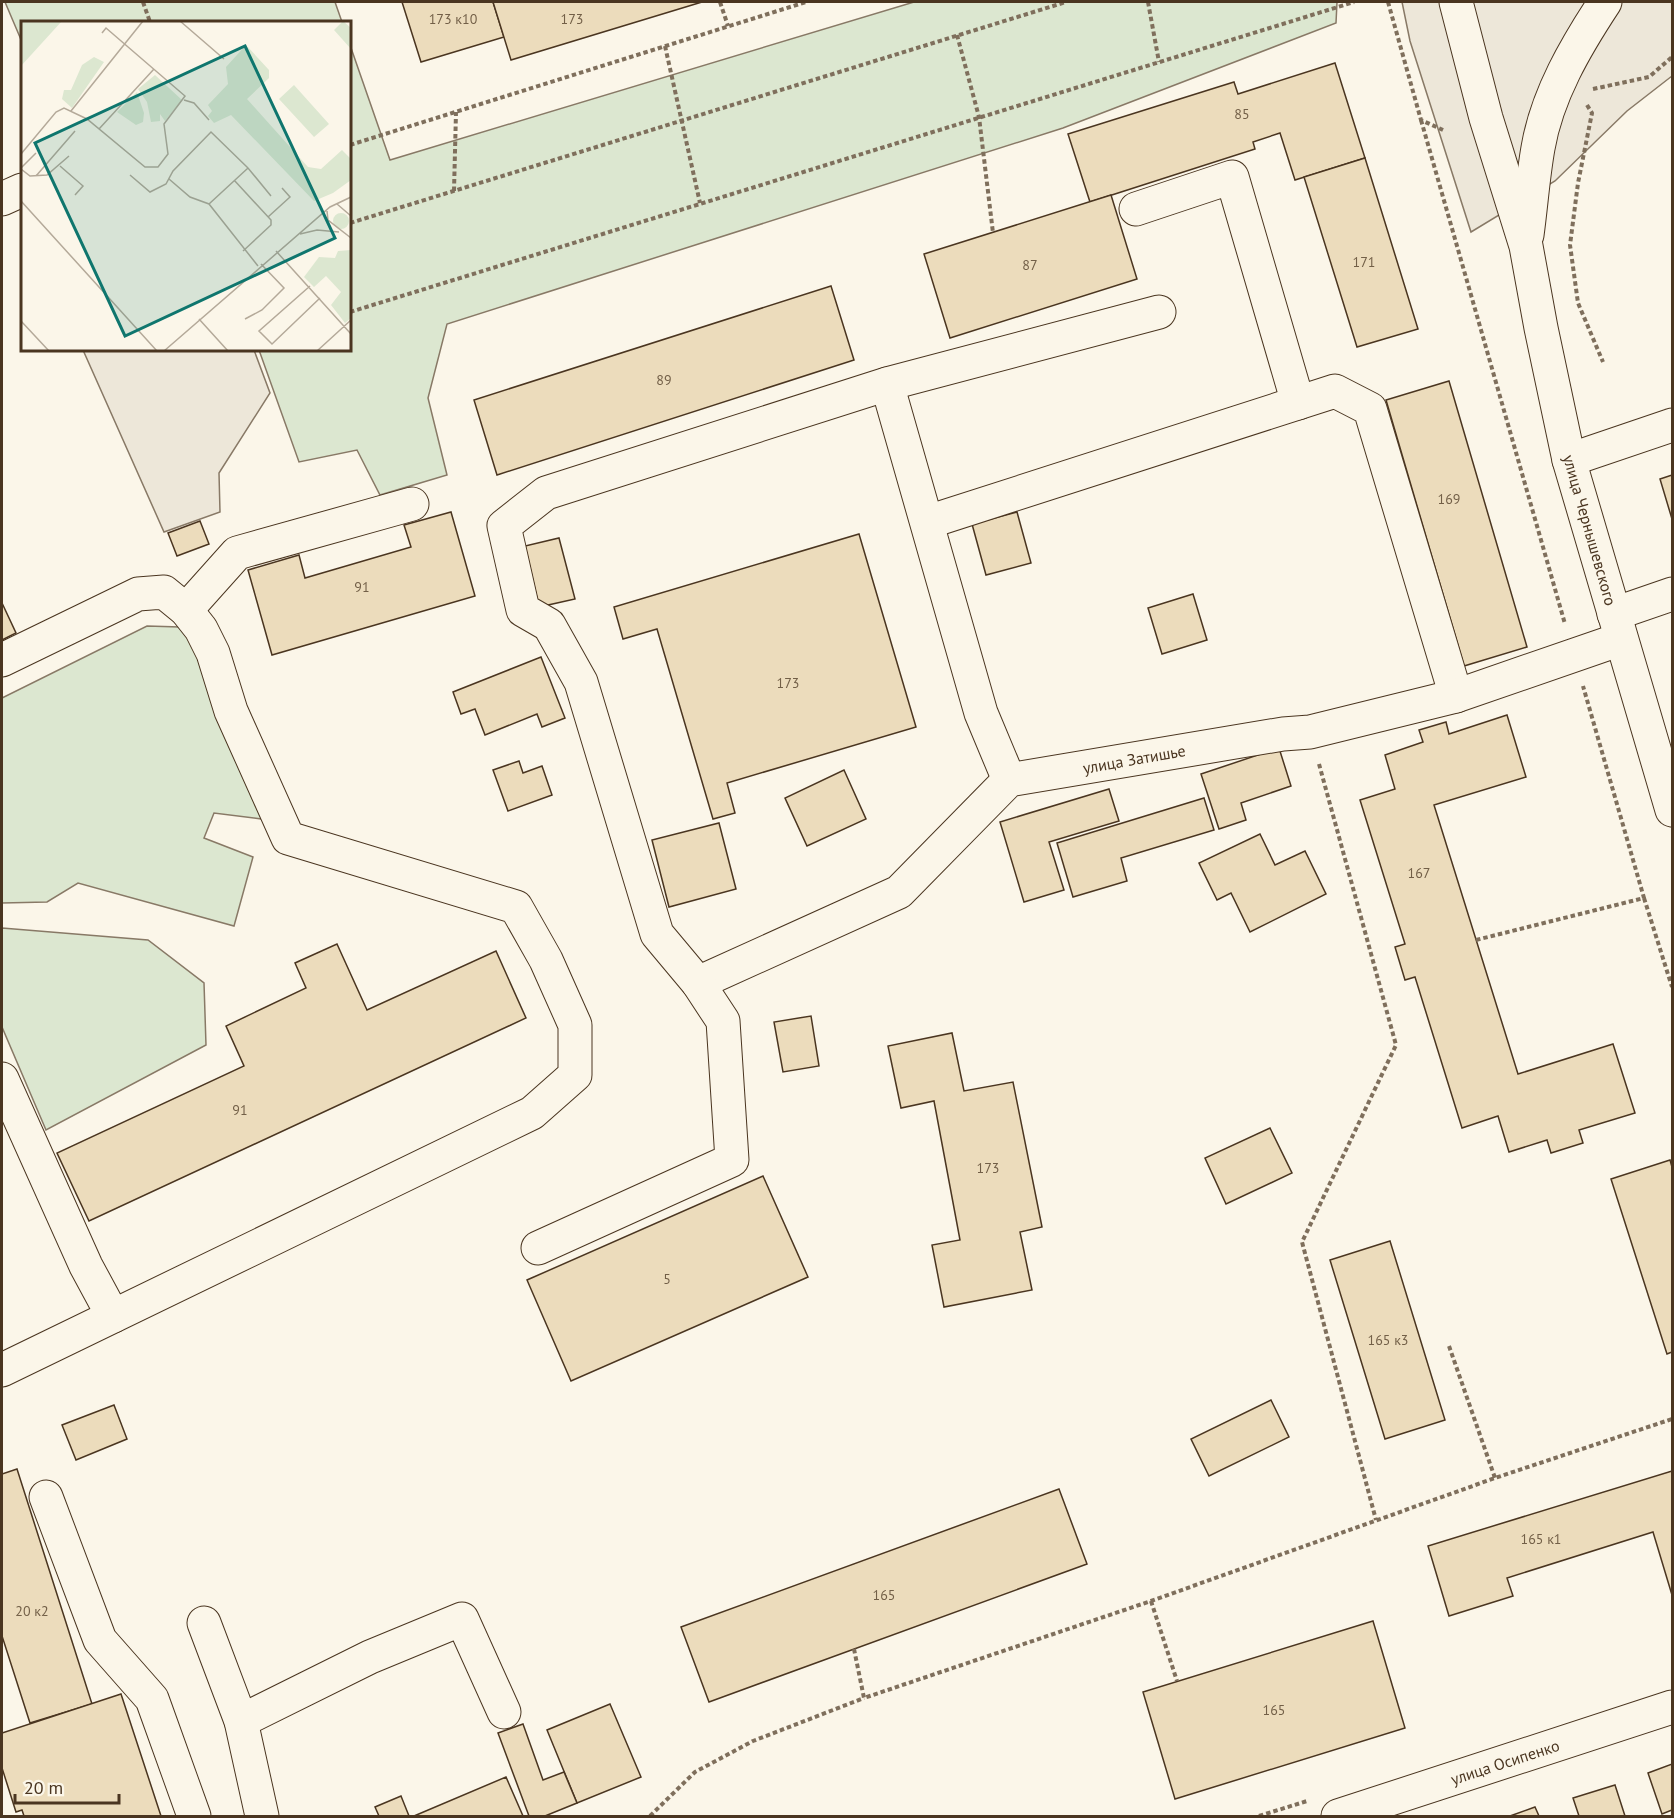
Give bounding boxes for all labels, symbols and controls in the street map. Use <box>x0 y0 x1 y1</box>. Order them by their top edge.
house number: 173 к10 <box>429 10 478 28</box>
house number: 173 <box>561 10 583 28</box>
inset map <box>21 21 351 351</box>
house number: 85 <box>1234 105 1250 123</box>
house number: 171 <box>1353 253 1375 271</box>
house number: 87 <box>1022 256 1038 274</box>
house number: 89 <box>656 371 672 389</box>
street label: улица Чернышевского <box>1559 452 1621 608</box>
house number: 169 <box>1438 490 1460 508</box>
house number: 91 <box>354 578 370 596</box>
house number: 173 <box>777 674 799 692</box>
street label: улица Затишье <box>1081 740 1187 778</box>
house number: 167 <box>1408 864 1430 882</box>
house number: 91 <box>232 1101 248 1119</box>
house number: 173 <box>977 1159 999 1177</box>
house number: 5 <box>663 1270 671 1288</box>
house number: 165 к3 <box>1368 1331 1408 1349</box>
house number: 165 к1 <box>1521 1530 1561 1548</box>
house number: 165 <box>873 1586 895 1604</box>
house number: 20 к2 <box>15 1602 49 1620</box>
house number: 165 <box>1263 1701 1285 1719</box>
street label: улица Осипенко <box>1448 1735 1562 1789</box>
scale bar <box>15 1767 118 1805</box>
text: 20 m <box>24 1776 63 1799</box>

